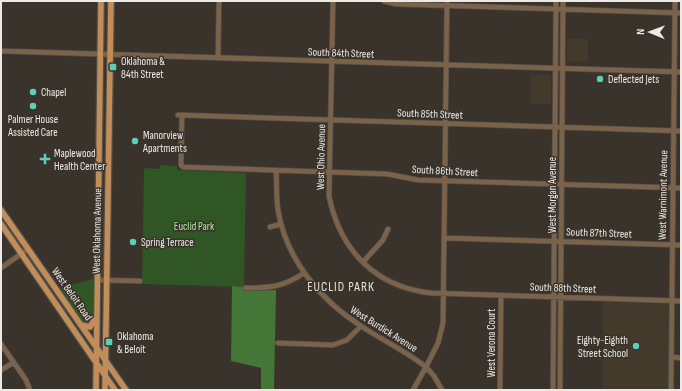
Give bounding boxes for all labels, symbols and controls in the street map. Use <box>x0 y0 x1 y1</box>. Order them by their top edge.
north arrow <box>630 12 670 52</box>
text: N <box>634 29 647 35</box>
street label: South 84th Street <box>308 45 375 61</box>
place label: Oklahoma & 84th Street <box>121 55 165 81</box>
marker: Oklahoma & 84th Street <box>108 62 118 72</box>
place label: Deflected Jets <box>608 73 659 86</box>
marker: Deflected Jets <box>595 74 605 84</box>
place label: Chapel <box>41 86 66 99</box>
marker: Chapel <box>28 87 38 97</box>
marker: Palmer House Assisted Care <box>28 101 38 111</box>
street label: South 85th Street <box>397 106 464 122</box>
place label: Palmer House Assisted Care <box>7 113 58 139</box>
street label: West Ohio Avenue <box>314 124 328 190</box>
place label: Manorview Apartments <box>142 129 187 155</box>
marker: Manorview Apartments <box>130 136 140 146</box>
place label: Maplewood Health Center <box>54 147 105 173</box>
street label: West Warnimont Avenue <box>656 150 670 240</box>
marker: Maplewood Health Center <box>39 153 51 165</box>
street label: West Morgan Avenue <box>546 157 559 233</box>
street label: South 86th Street <box>412 163 479 179</box>
street label: West Oklahoma Avenue <box>90 188 104 274</box>
park label: Euclid Park <box>174 220 215 233</box>
street label: South 87th Street <box>566 225 633 241</box>
place label: Spring Terrace <box>141 236 194 249</box>
marker: Spring Terrace <box>128 237 138 247</box>
street label: West Beloit Road <box>49 265 95 323</box>
district label: EUCLID PARK <box>307 279 375 295</box>
street label: South 88th Street <box>530 280 597 296</box>
street label: West Burdick Avenue <box>348 303 420 355</box>
street label: West Verona Court <box>485 308 498 377</box>
place label: Oklahoma & Beloit <box>117 330 153 356</box>
place label: Eighty-Eighth Street School <box>577 334 628 360</box>
marker: Oklahoma & Beloit <box>104 337 114 347</box>
marker: Eighty-Eighth Street School <box>631 341 641 351</box>

